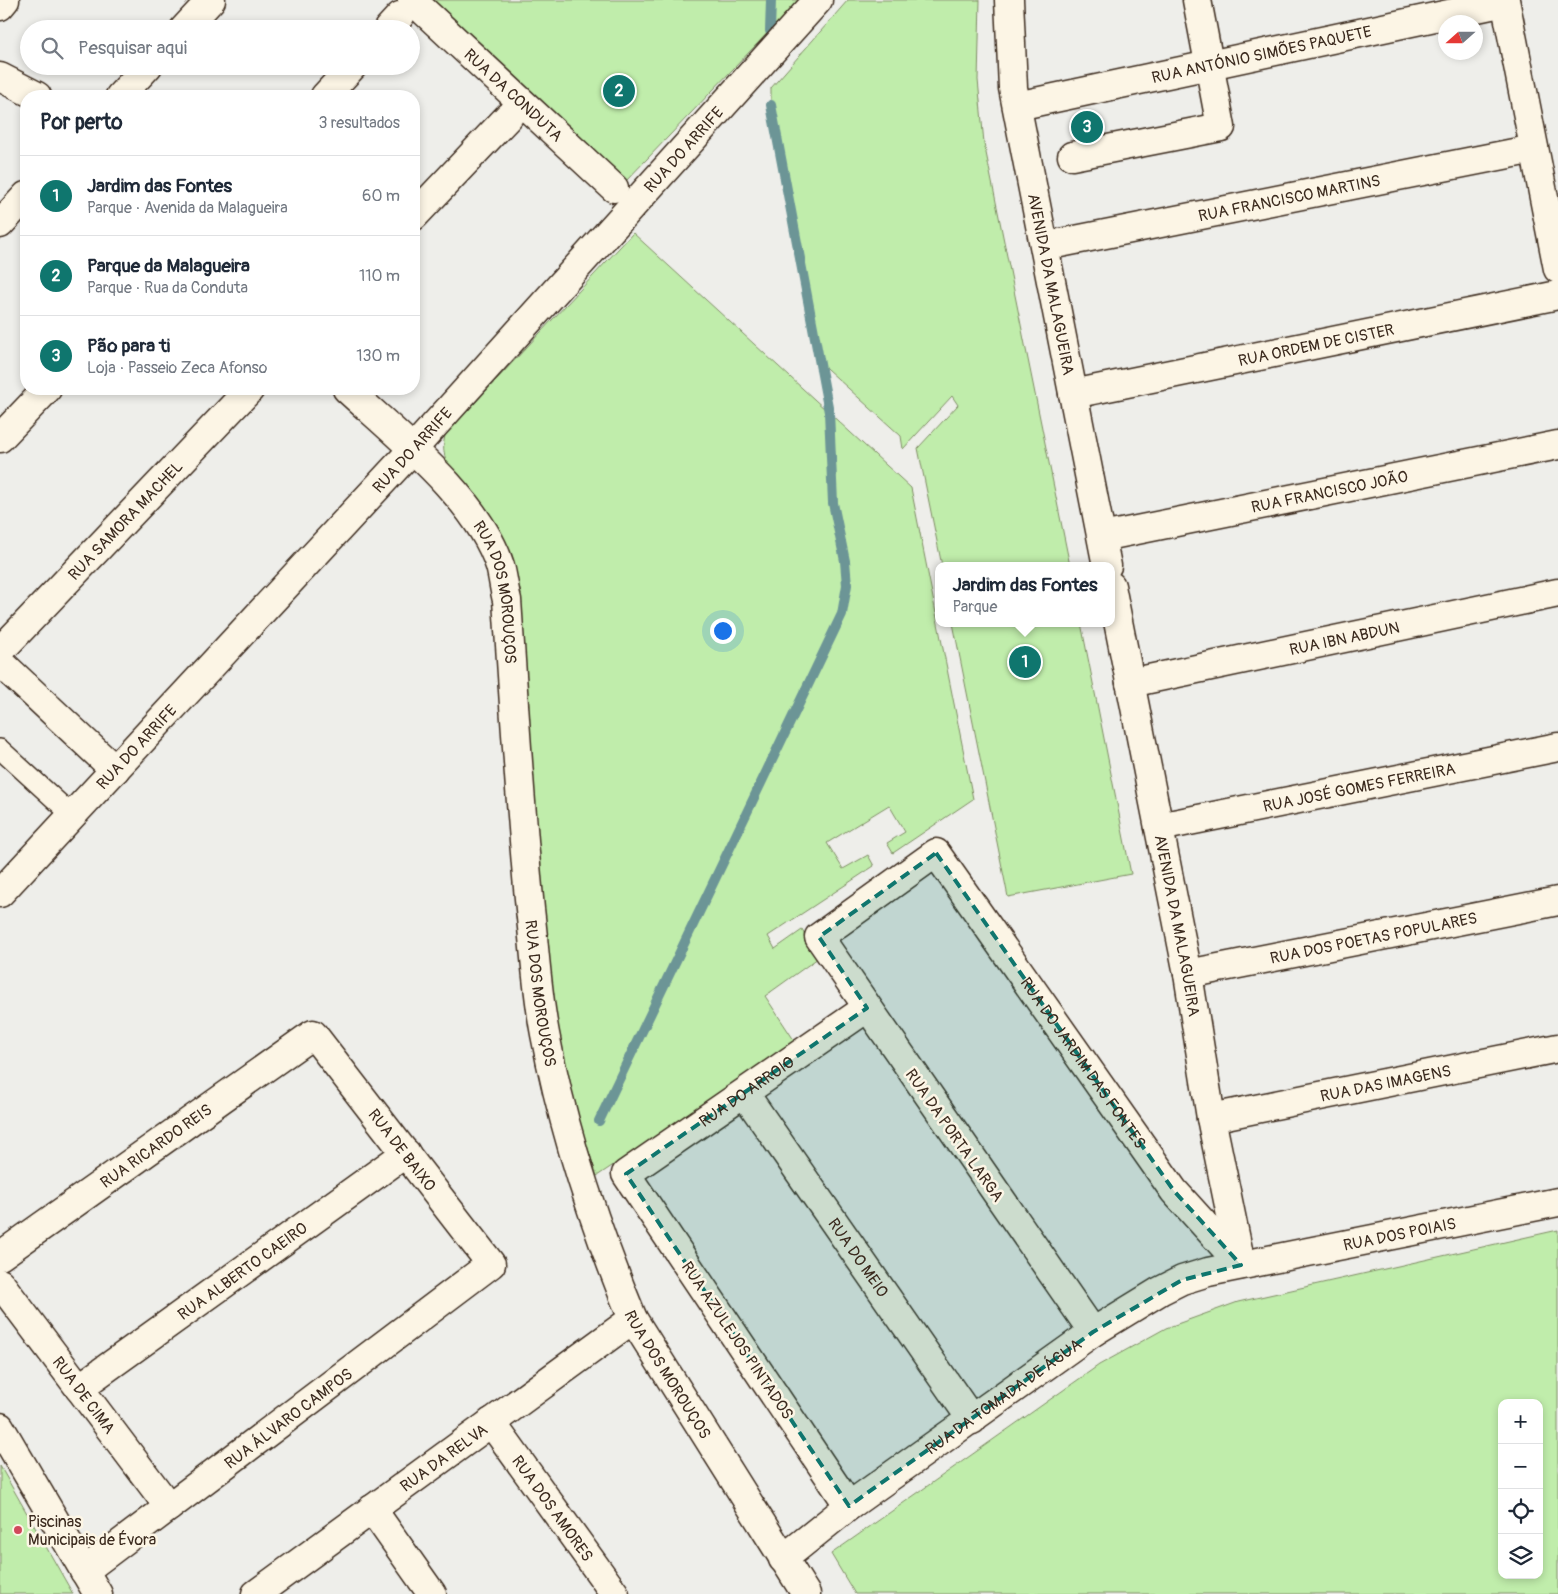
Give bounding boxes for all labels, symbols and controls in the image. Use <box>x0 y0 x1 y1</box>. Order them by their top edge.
north arrow <box>1438 15 1483 60</box>
search box <box>20 20 420 75</box>
street label: RUA ANTÓNIO SIMÕES PAQUETE <box>1150 22 1374 88</box>
icon: search <box>38 34 66 62</box>
text: Pesquisar aqui <box>78 36 187 60</box>
street label: RUA DA CONDUTA <box>460 45 566 146</box>
pin: 2 <box>603 72 635 110</box>
street label: RUA DO ARRIFE <box>640 103 728 197</box>
pin: 3 <box>1071 108 1103 146</box>
text: Por perto <box>40 109 122 136</box>
text: 3 resultados <box>318 113 400 133</box>
street label: RUA FRANCISCO MARTINS <box>1197 171 1382 226</box>
text: Jardim das Fontes <box>87 174 232 198</box>
text: 1 <box>53 186 59 206</box>
text: 60 m <box>362 186 400 206</box>
street label: AVENIDA DA MALAGUEIRA <box>1023 192 1078 377</box>
text: Parque · Avenida da Malagueira <box>87 198 288 218</box>
text: Parque da Malagueira <box>87 254 250 278</box>
text: 2 <box>52 266 60 286</box>
text: 110 m <box>359 266 400 286</box>
text: Parque · Rua da Conduta <box>87 278 248 298</box>
street label: RUA ORDEM DE CISTER <box>1236 320 1396 371</box>
text: Pão para ti <box>87 334 170 358</box>
text: 3 <box>52 346 60 366</box>
text: 130 m <box>356 346 400 366</box>
text: Loja · Passeio Zeca Afonso <box>87 358 267 378</box>
street label: RUA DO ARRIFE <box>368 404 457 497</box>
street label: RUA SAMORA MACHEL <box>64 457 187 585</box>
street label: RUA FRANCISCO JOÃO <box>1250 467 1410 518</box>
street label: RUA DOS MOROUÇOS <box>469 517 520 664</box>
popup <box>935 562 1115 627</box>
text: Jardim das Fontes <box>953 573 1097 597</box>
text: Parque <box>953 597 997 617</box>
your location <box>710 618 736 644</box>
street label: RUA IBN ABDUN <box>1288 618 1401 660</box>
pin: 1 <box>1009 643 1041 681</box>
street label: RUA DO ARRIFE <box>93 701 181 794</box>
street label: RUA JOSÉ GOMES FERREIRA <box>1261 759 1457 817</box>
street label: AVENIDA DA MALAGUEIRA <box>1150 833 1204 1018</box>
street label: RUA DOS POETAS POPULARES <box>1268 908 1479 969</box>
street label: RUA DOS MOROUÇOS <box>520 919 560 1069</box>
street label: RUA DO JARDIM DAS FONTES <box>1016 974 1150 1153</box>
street label: RUA DO ARROIO <box>695 1052 798 1132</box>
street label: RUA DAS IMAGENS <box>1319 1061 1453 1107</box>
street label: RUA DA PORTA LARGA <box>901 1065 1008 1206</box>
street label: RUA RICARDO REIS <box>97 1100 216 1193</box>
street label: RUA DE BAIXO <box>364 1105 440 1195</box>
street label: RUA DO MEIO <box>823 1214 892 1301</box>
street label: RUA DOS POIAIS <box>1342 1214 1458 1256</box>
street label: RUA ALBERTO CAEIRO <box>174 1218 312 1325</box>
street label: RUA AZULEJOS PINTADOS <box>677 1258 797 1423</box>
street label: RUA DOS MOROUÇOS <box>619 1307 715 1443</box>
street label: RUA DA TOMADA DE ÁGUA <box>922 1335 1086 1459</box>
street label: RUA DE CIMA <box>48 1353 119 1438</box>
street label: RUA ÁLVARO CAMPOS <box>221 1364 357 1473</box>
map controls <box>1498 1399 1543 1579</box>
button: + <box>1498 1399 1543 1444</box>
street label: RUA DA RELVA <box>397 1420 492 1497</box>
button: − <box>1498 1444 1543 1489</box>
street label: RUA DOS AMORES <box>507 1452 597 1565</box>
button: locate <box>1498 1489 1543 1534</box>
place label: Piscinas Municipais de Évora <box>28 1512 156 1550</box>
marker: Piscinas Municipais de Évora <box>12 1524 24 1536</box>
button: layers <box>1498 1534 1543 1579</box>

